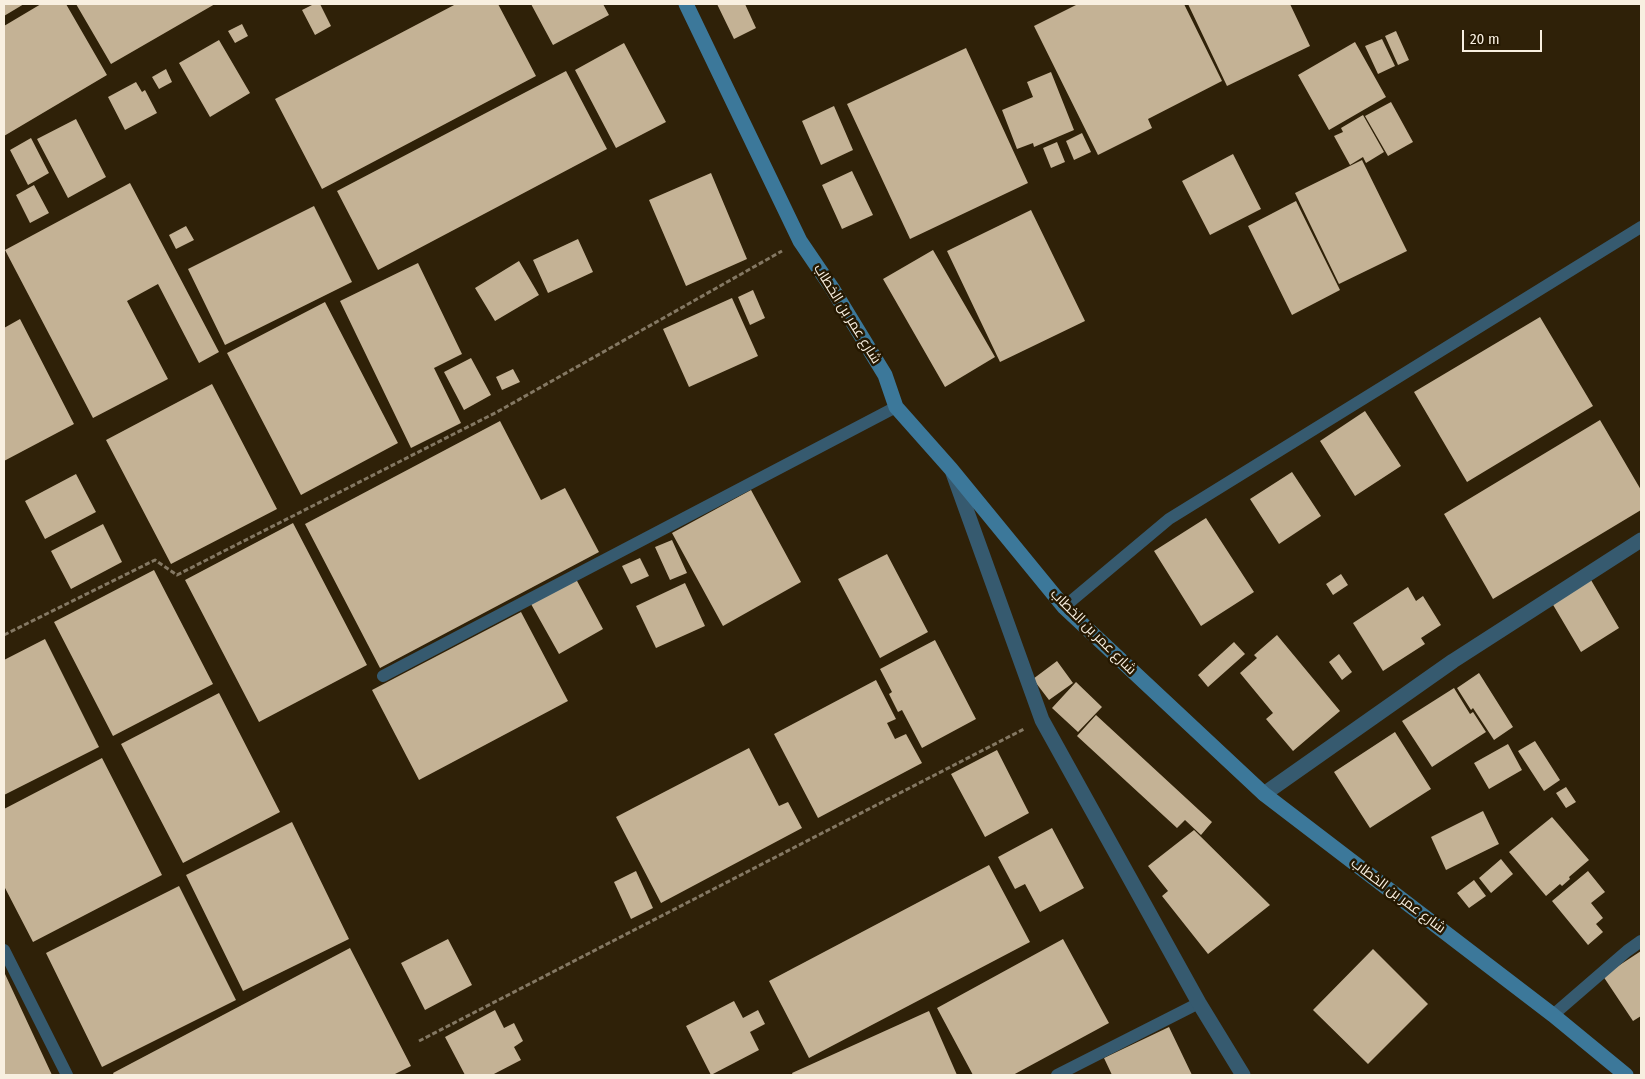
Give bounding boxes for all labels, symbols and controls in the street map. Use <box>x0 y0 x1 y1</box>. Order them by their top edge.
scale bar <box>1465 20 1545 52</box>
text: 20 m <box>1470 30 1500 48</box>
street label: شارع عمر بن الخطاب <box>810 261 884 367</box>
street label: شارع عمر بن الخطاب <box>1047 586 1139 678</box>
street label: شارع عمر بن الخطاب <box>1347 855 1449 937</box>

